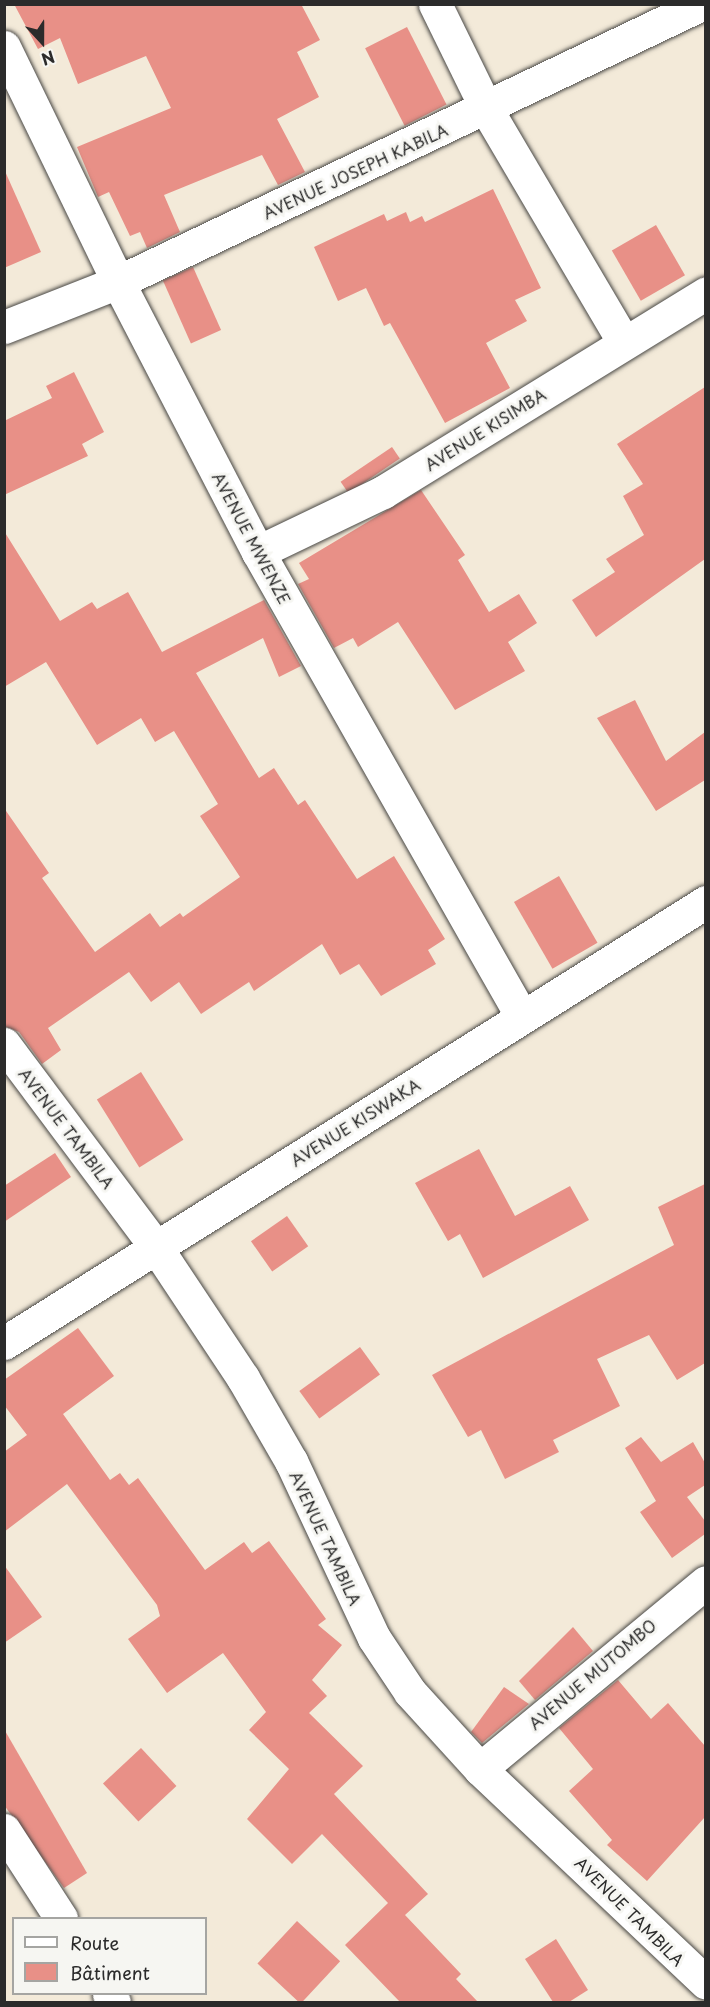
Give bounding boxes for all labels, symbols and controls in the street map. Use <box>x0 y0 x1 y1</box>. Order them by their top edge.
north arrow <box>12 12 72 72</box>
text: N <box>38 45 59 72</box>
street label: AVENUE JOSEPH KABILA <box>260 120 450 222</box>
street label: AVENUE KISIMBA <box>421 384 549 474</box>
street label: AVENUE MWENZE <box>209 469 295 607</box>
street label: AVENUE TAMBILA <box>15 1064 119 1192</box>
street label: AVENUE KISWAKA <box>287 1074 423 1170</box>
street label: AVENUE TAMBILA <box>286 1468 366 1608</box>
street label: AVENUE MUTOMBO <box>524 1615 660 1733</box>
street label: AVENUE TAMBILA <box>572 1853 688 1969</box>
legend <box>12 1917 207 1995</box>
text: Route <box>70 1929 119 1956</box>
text: Bâtiment <box>70 1959 150 1986</box>

